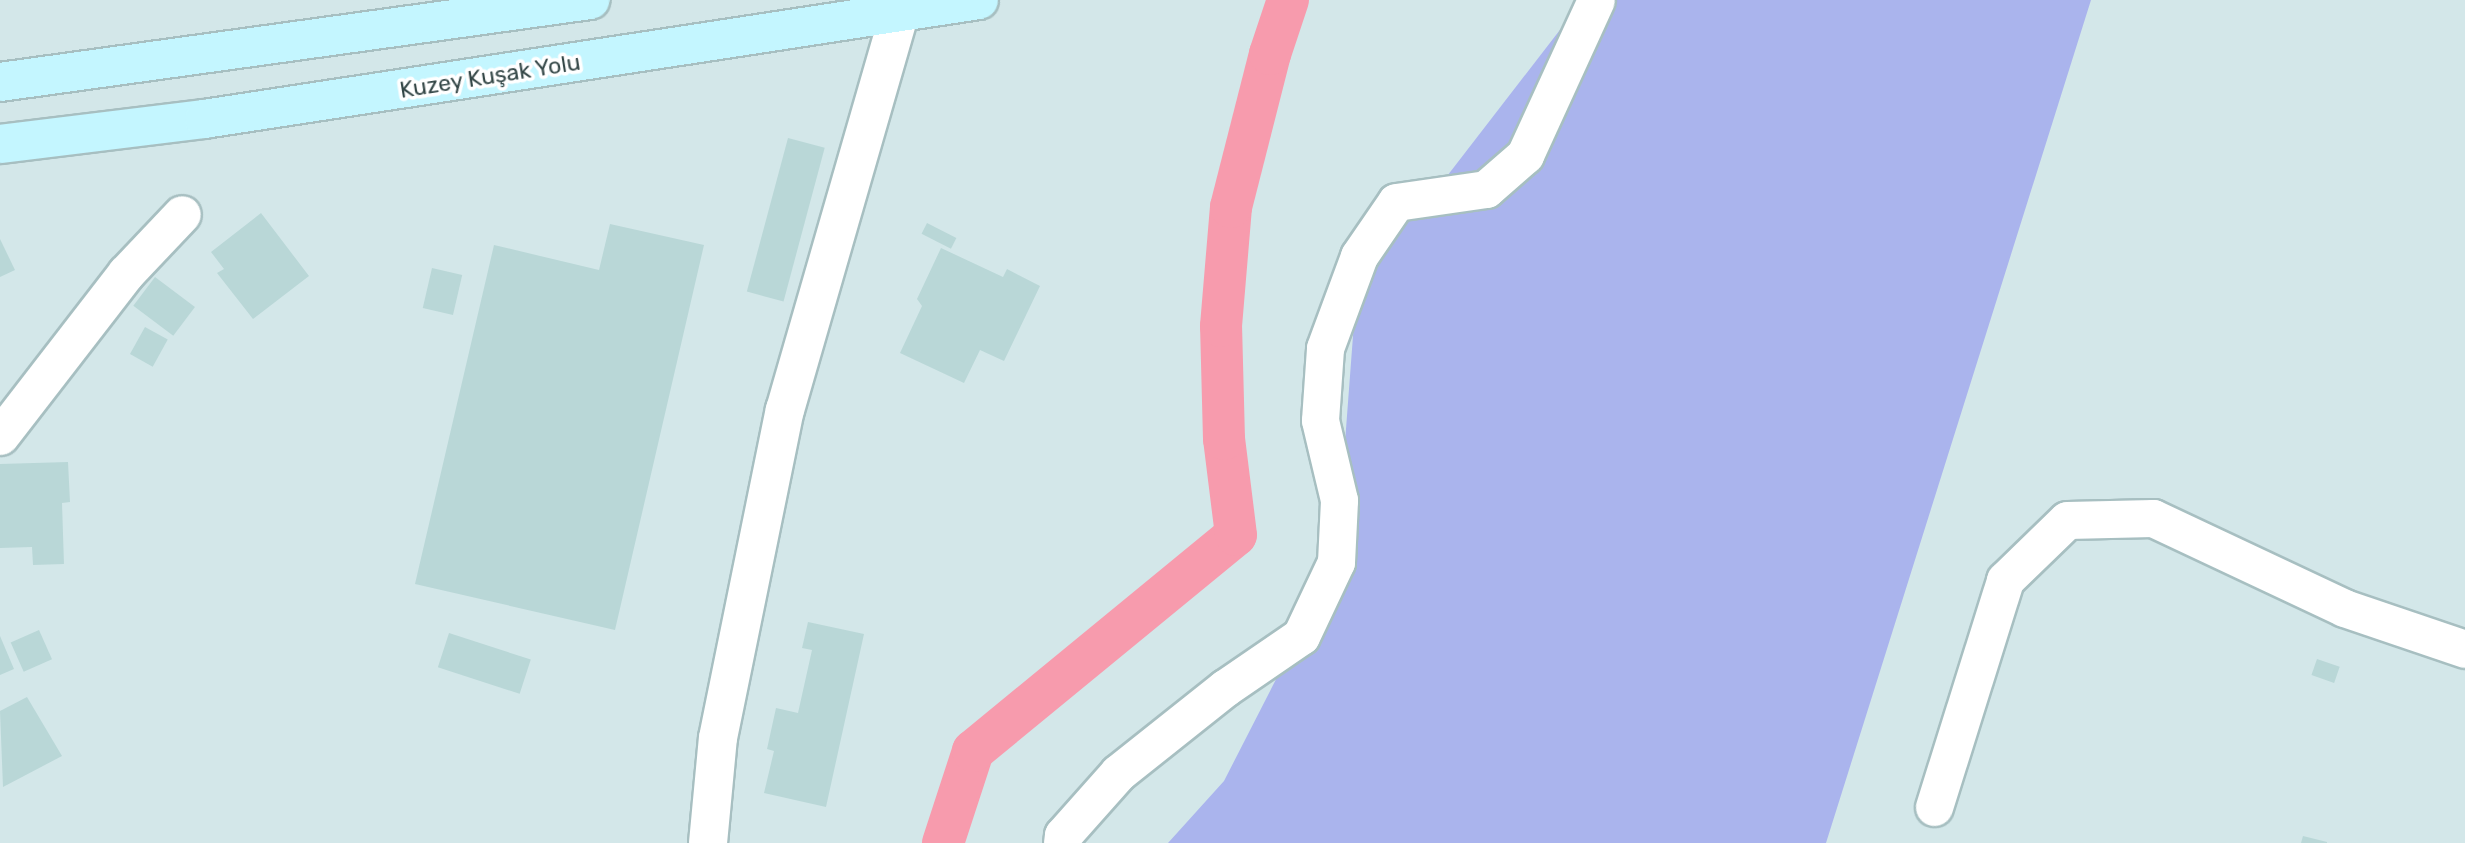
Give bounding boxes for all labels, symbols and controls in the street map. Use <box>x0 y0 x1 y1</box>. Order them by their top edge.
street label: Kuzey Kuşak Yolu <box>397 48 583 104</box>

